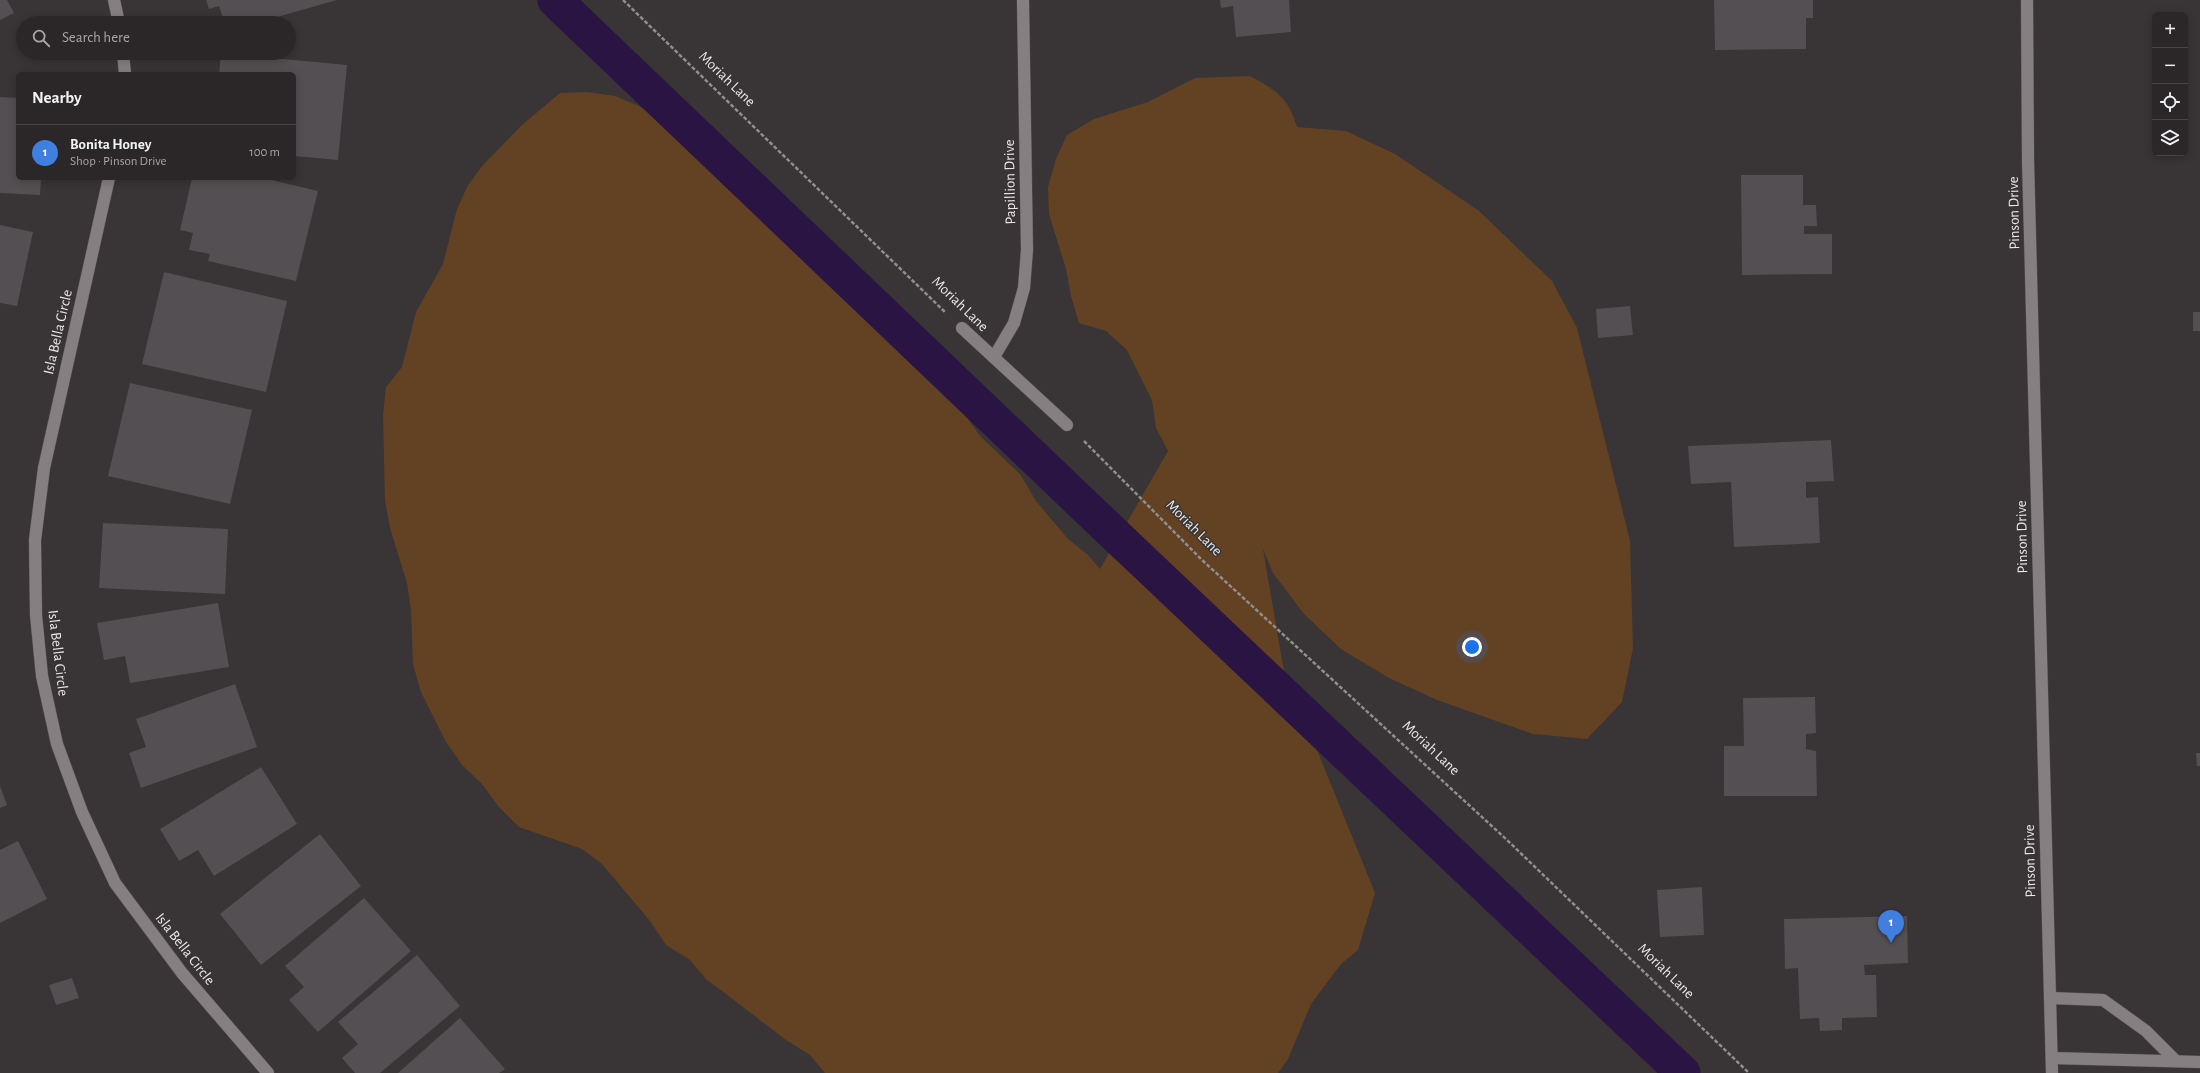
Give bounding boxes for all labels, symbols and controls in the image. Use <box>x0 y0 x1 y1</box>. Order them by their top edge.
map controls <box>2152 12 2188 156</box>
button: + <box>2152 12 2188 48</box>
search box <box>16 16 296 60</box>
icon: search <box>30 27 52 49</box>
text: Search here <box>62 30 130 45</box>
button: − <box>2152 48 2188 84</box>
street label: Moriah Lane <box>696 49 758 109</box>
button: locate <box>2152 84 2188 120</box>
text: Nearby <box>32 89 82 106</box>
button: layers <box>2152 120 2188 156</box>
text: Bonita Honey <box>70 137 152 152</box>
street label: Papillion Drive <box>1002 139 1018 225</box>
text: 1 <box>43 146 47 159</box>
text: 100 m <box>249 146 280 159</box>
text: Shop · Pinson Drive <box>70 155 167 168</box>
street label: Pinson Drive <box>2006 176 2022 250</box>
street label: Moriah Lane <box>929 274 991 334</box>
street label: Isla Bella Circle <box>41 288 75 376</box>
street label: Moriah Lane <box>1163 497 1225 559</box>
street label: Pinson Drive <box>2014 500 2030 574</box>
street label: Isla Bella Circle <box>45 609 71 697</box>
your location <box>1462 637 1482 657</box>
street label: Moriah Lane <box>1400 718 1463 778</box>
street label: Pinson Drive <box>2022 824 2038 898</box>
street label: Isla Bella Circle <box>152 910 218 988</box>
pin: 1 <box>1878 910 1904 943</box>
street label: Moriah Lane <box>1635 941 1697 1001</box>

